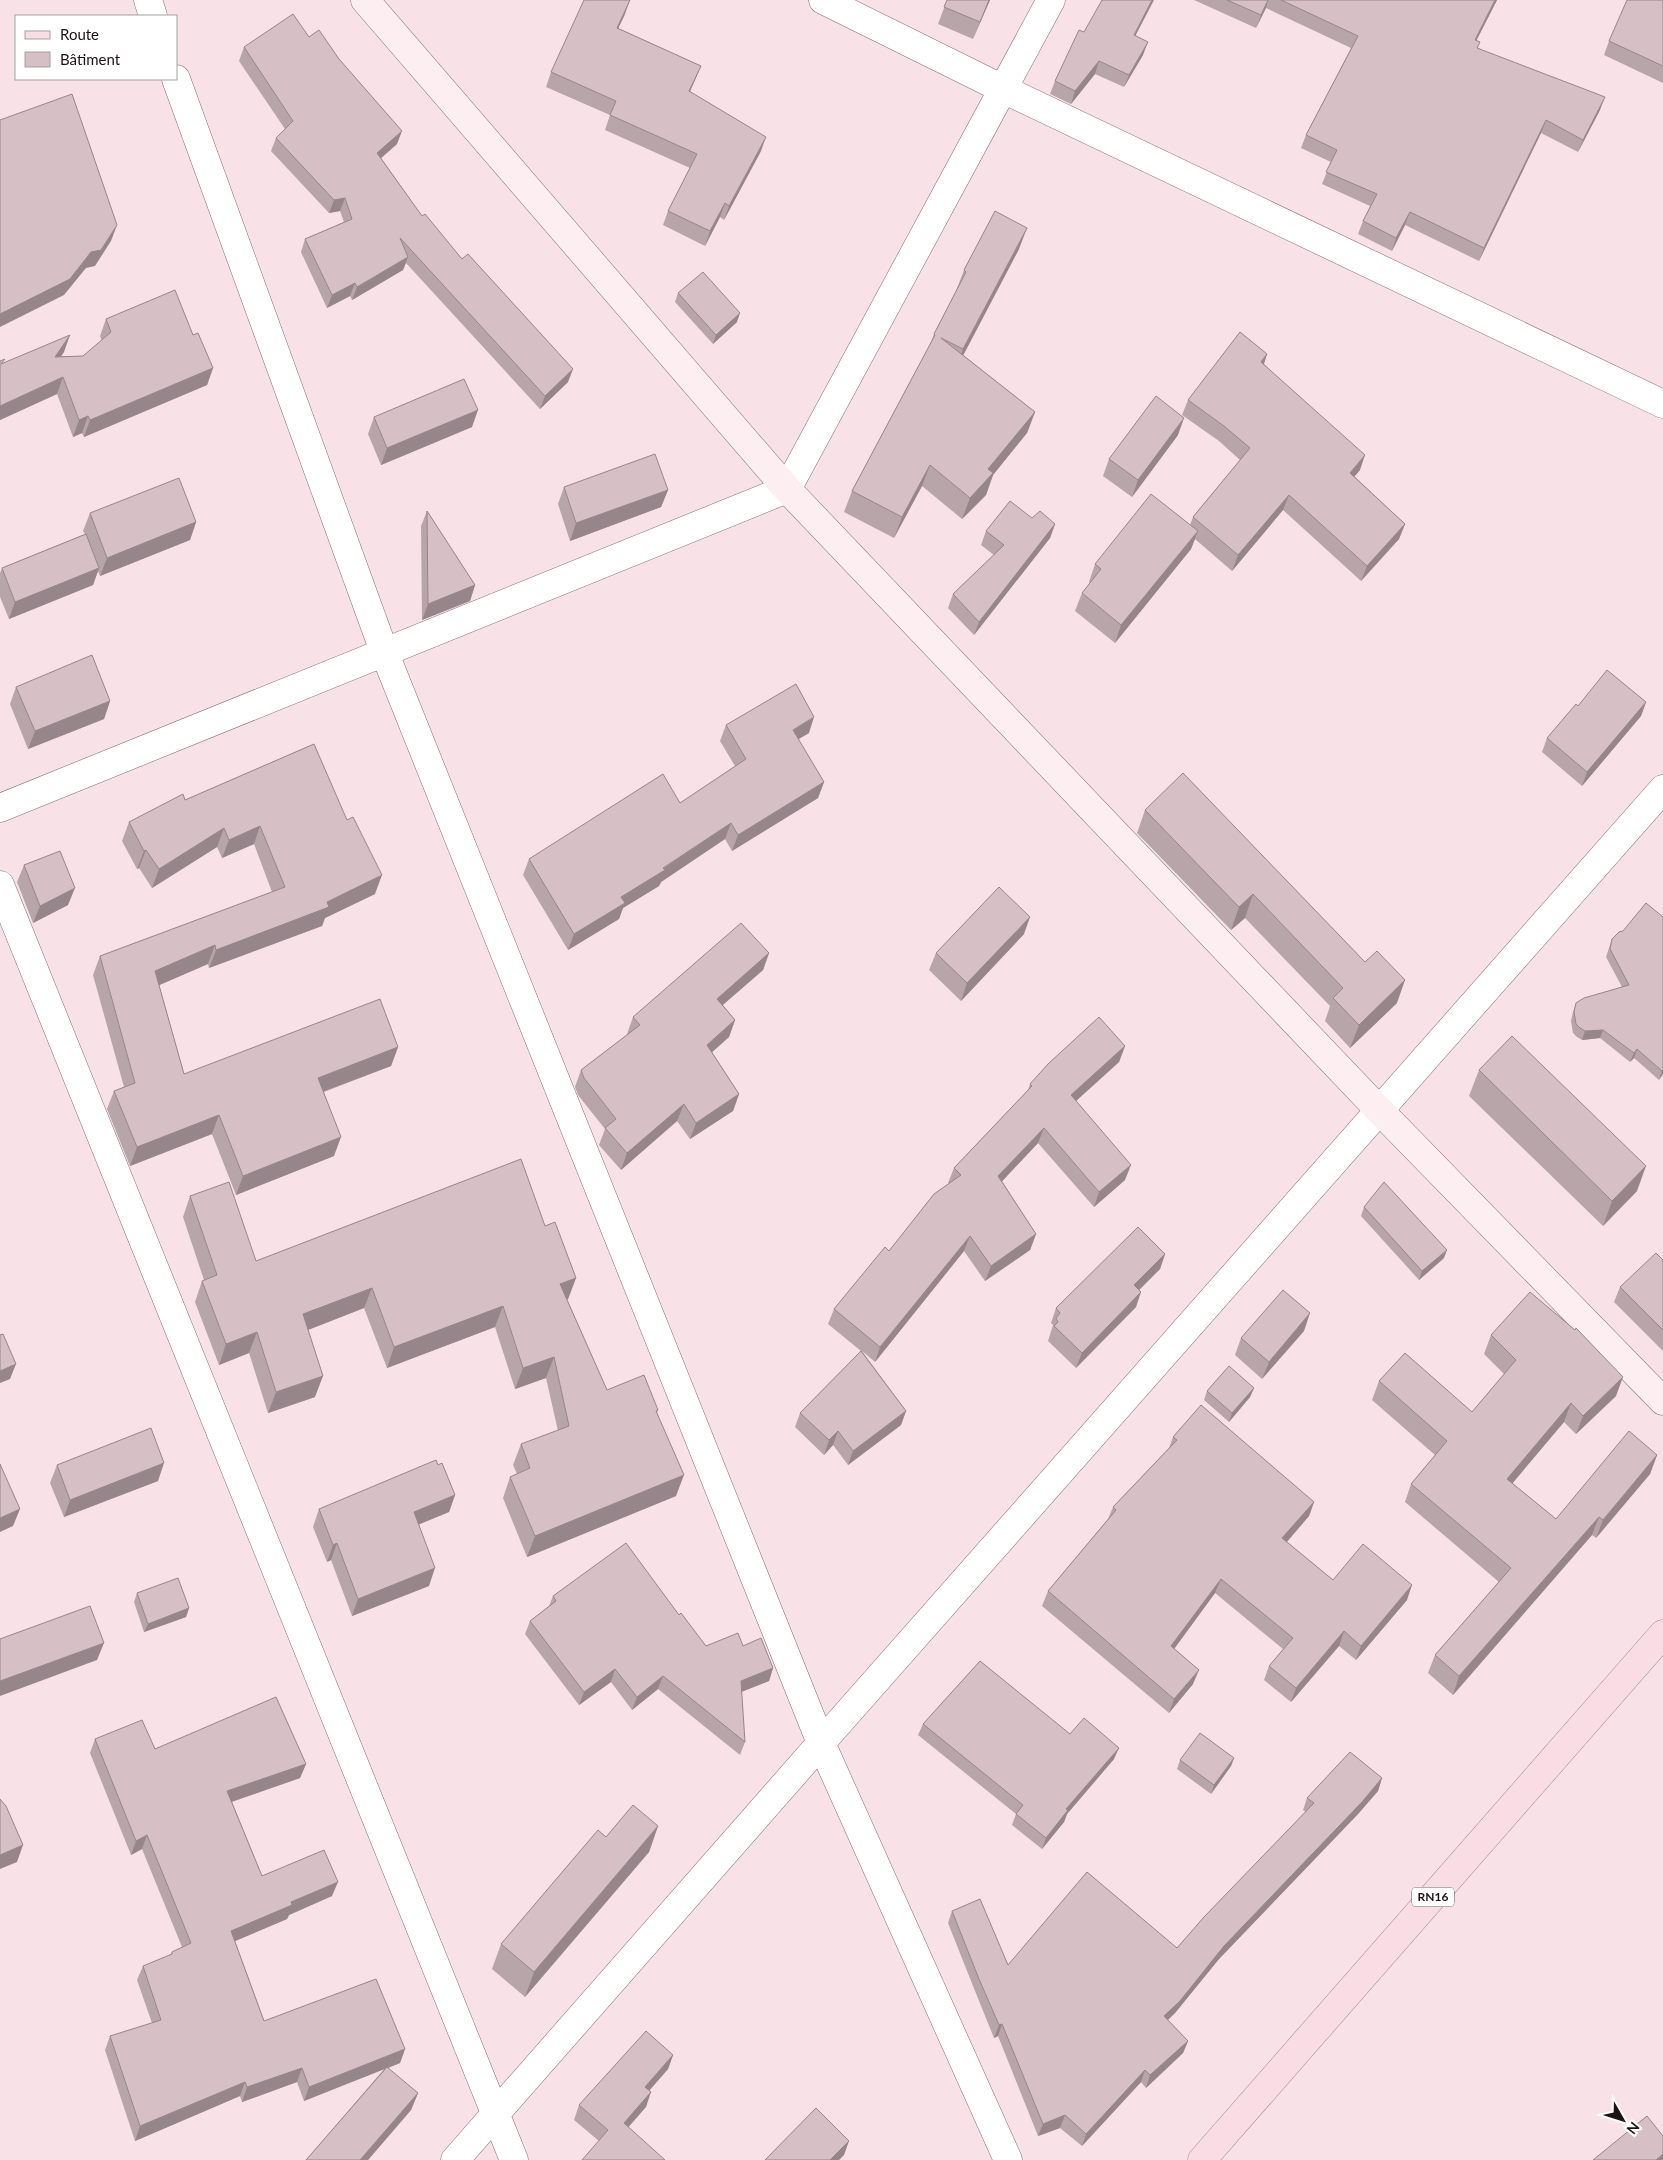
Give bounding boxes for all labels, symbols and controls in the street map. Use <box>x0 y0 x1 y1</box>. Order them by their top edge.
legend <box>15 15 178 80</box>
text: Route <box>60 25 99 43</box>
text: Bâtiment <box>60 50 121 68</box>
road number: RN16 <box>1412 1888 1454 1906</box>
north arrow <box>1598 2095 1648 2145</box>
text: N <box>1623 2119 1643 2138</box>

